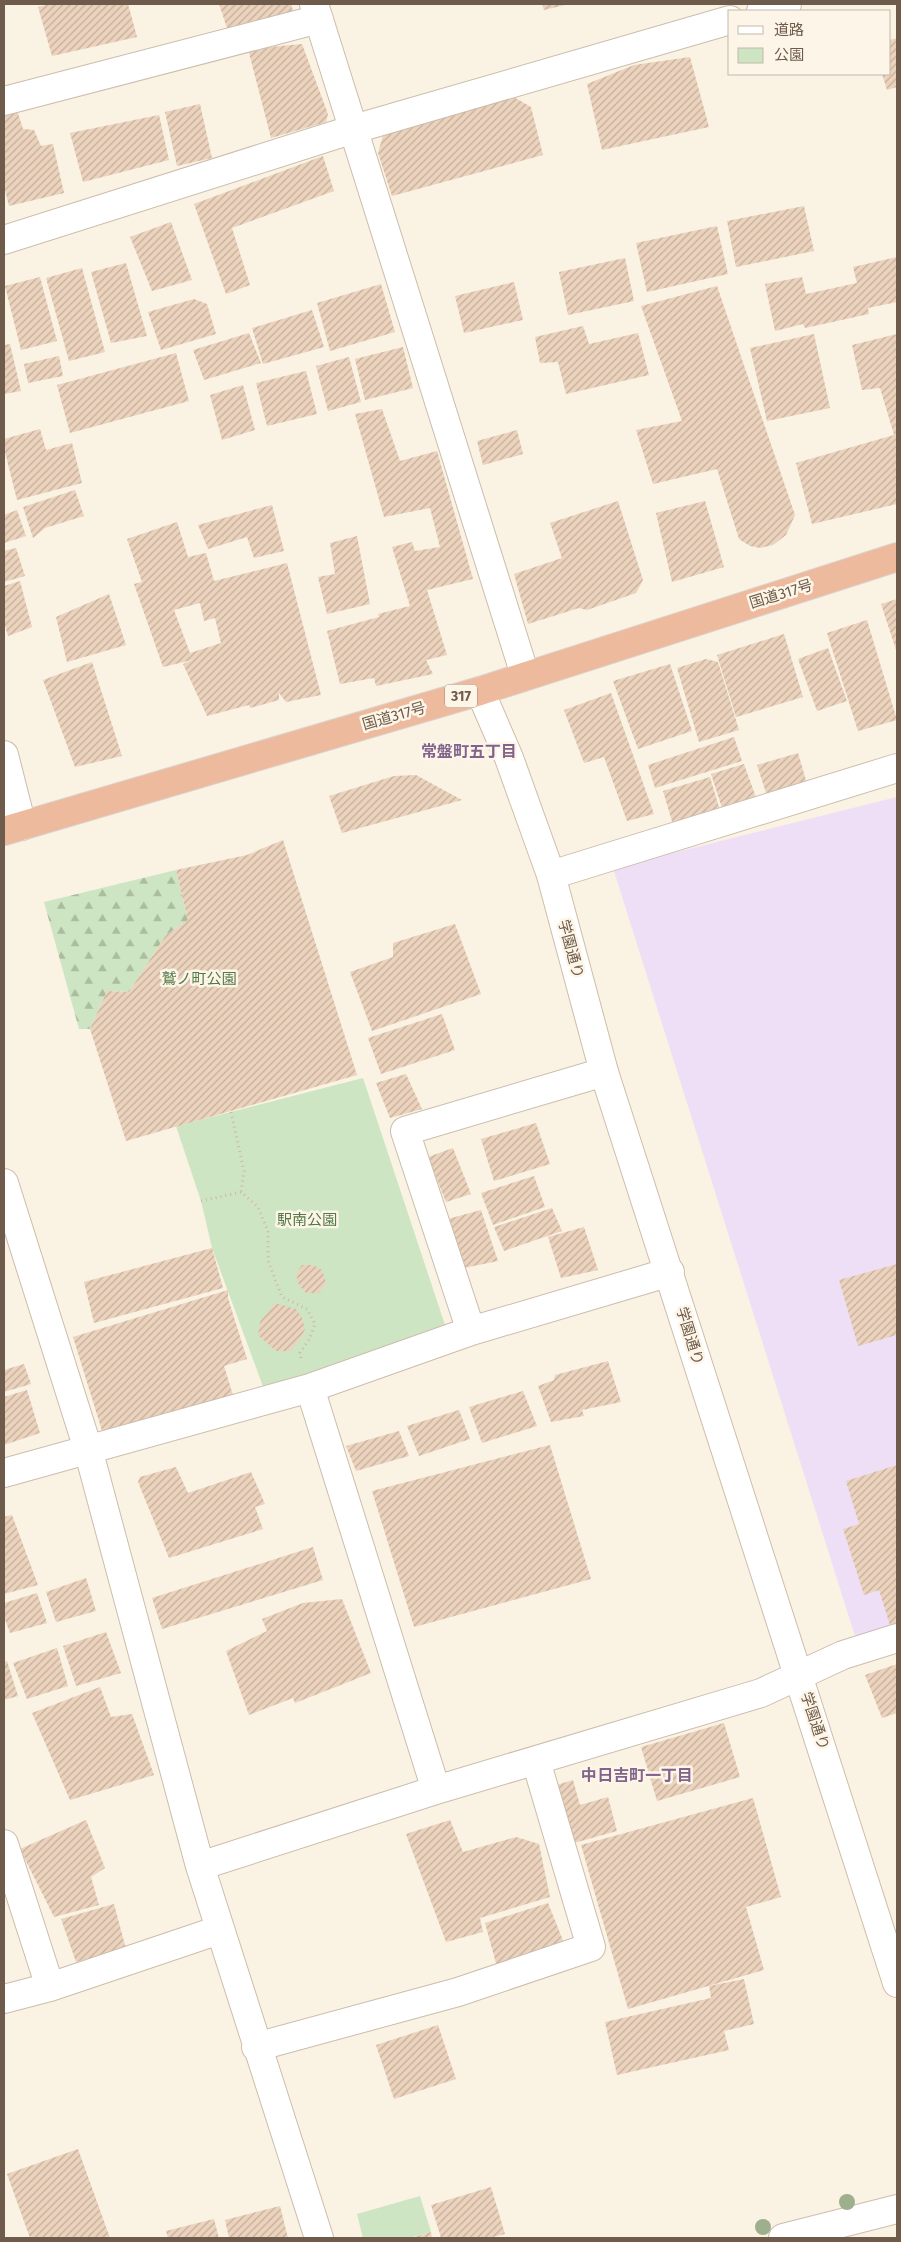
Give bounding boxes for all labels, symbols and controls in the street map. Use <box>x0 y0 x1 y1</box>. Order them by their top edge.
legend <box>728 10 891 75</box>
text: 道路 <box>774 21 804 39</box>
text: 公園 <box>774 46 804 64</box>
street label: 国道317号 <box>747 576 815 612</box>
road number: 317 <box>445 684 477 708</box>
street label: 国道317号 <box>360 698 428 734</box>
district label: 常盤町五丁目 <box>421 742 517 761</box>
street label: 学園通り <box>555 918 587 980</box>
park label: 鷲ノ町公園 <box>161 970 237 988</box>
park label: 駅南公園 <box>277 1211 337 1229</box>
street label: 学園通り <box>673 1305 707 1367</box>
street label: 学園通り <box>797 1690 833 1752</box>
district label: 中日吉町一丁目 <box>581 1766 693 1785</box>

